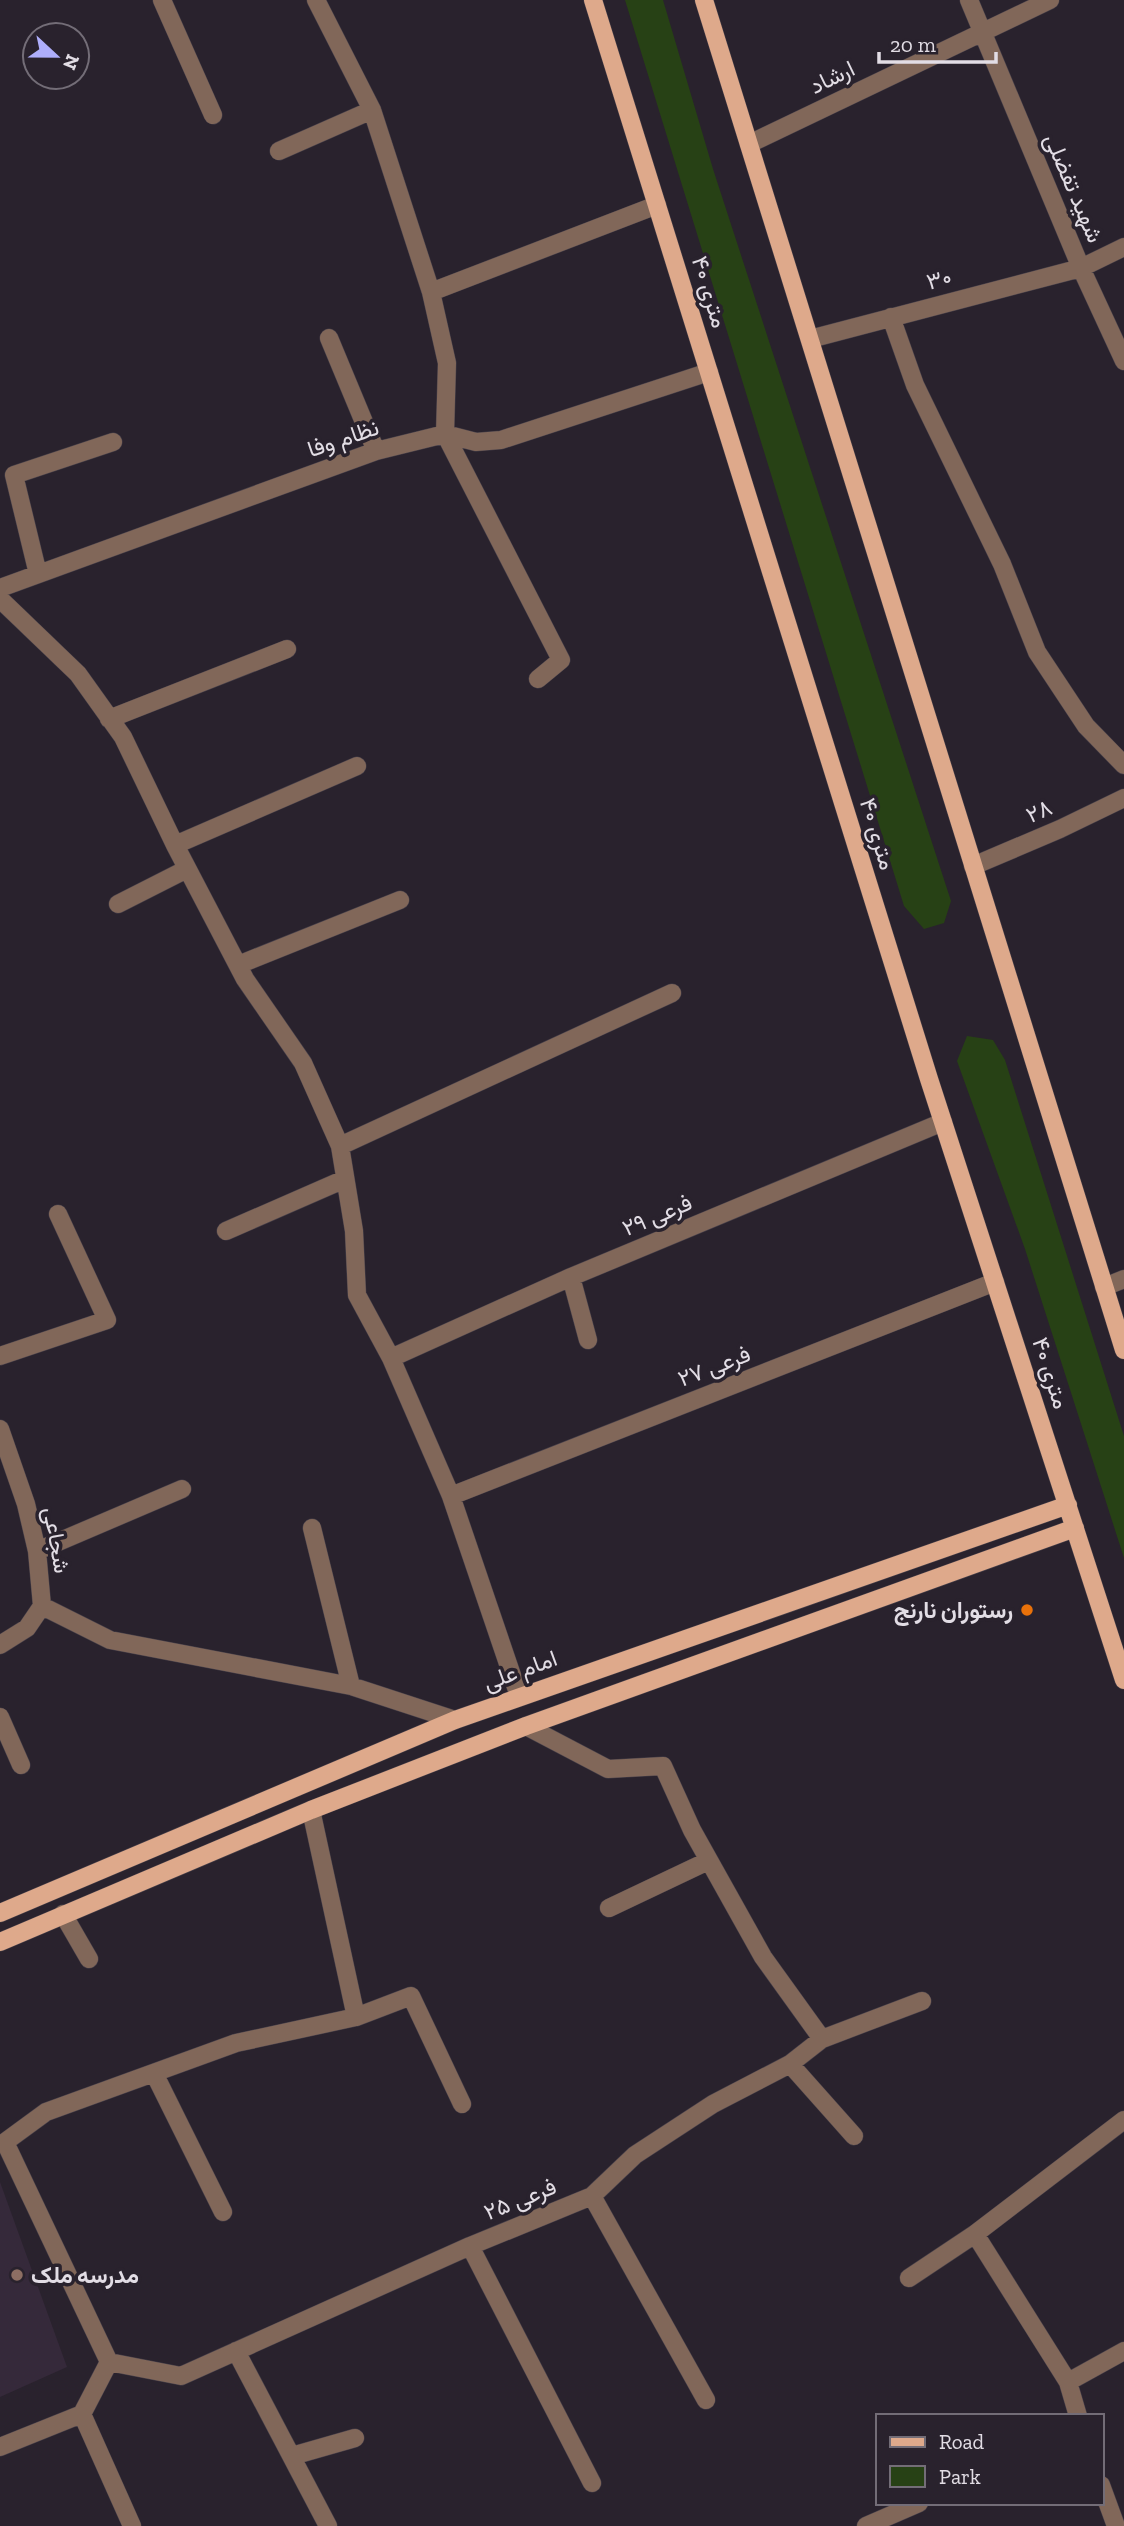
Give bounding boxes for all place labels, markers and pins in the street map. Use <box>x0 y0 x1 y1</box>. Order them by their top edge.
place label: رستوران نارنج <box>894 1596 1013 1626</box>
marker: رستوران نارنج <box>1019 1602 1035 1618</box>
place label: مدرسه ملک <box>31 2261 139 2290</box>
marker: مدرسه ملک <box>9 2267 25 2283</box>

